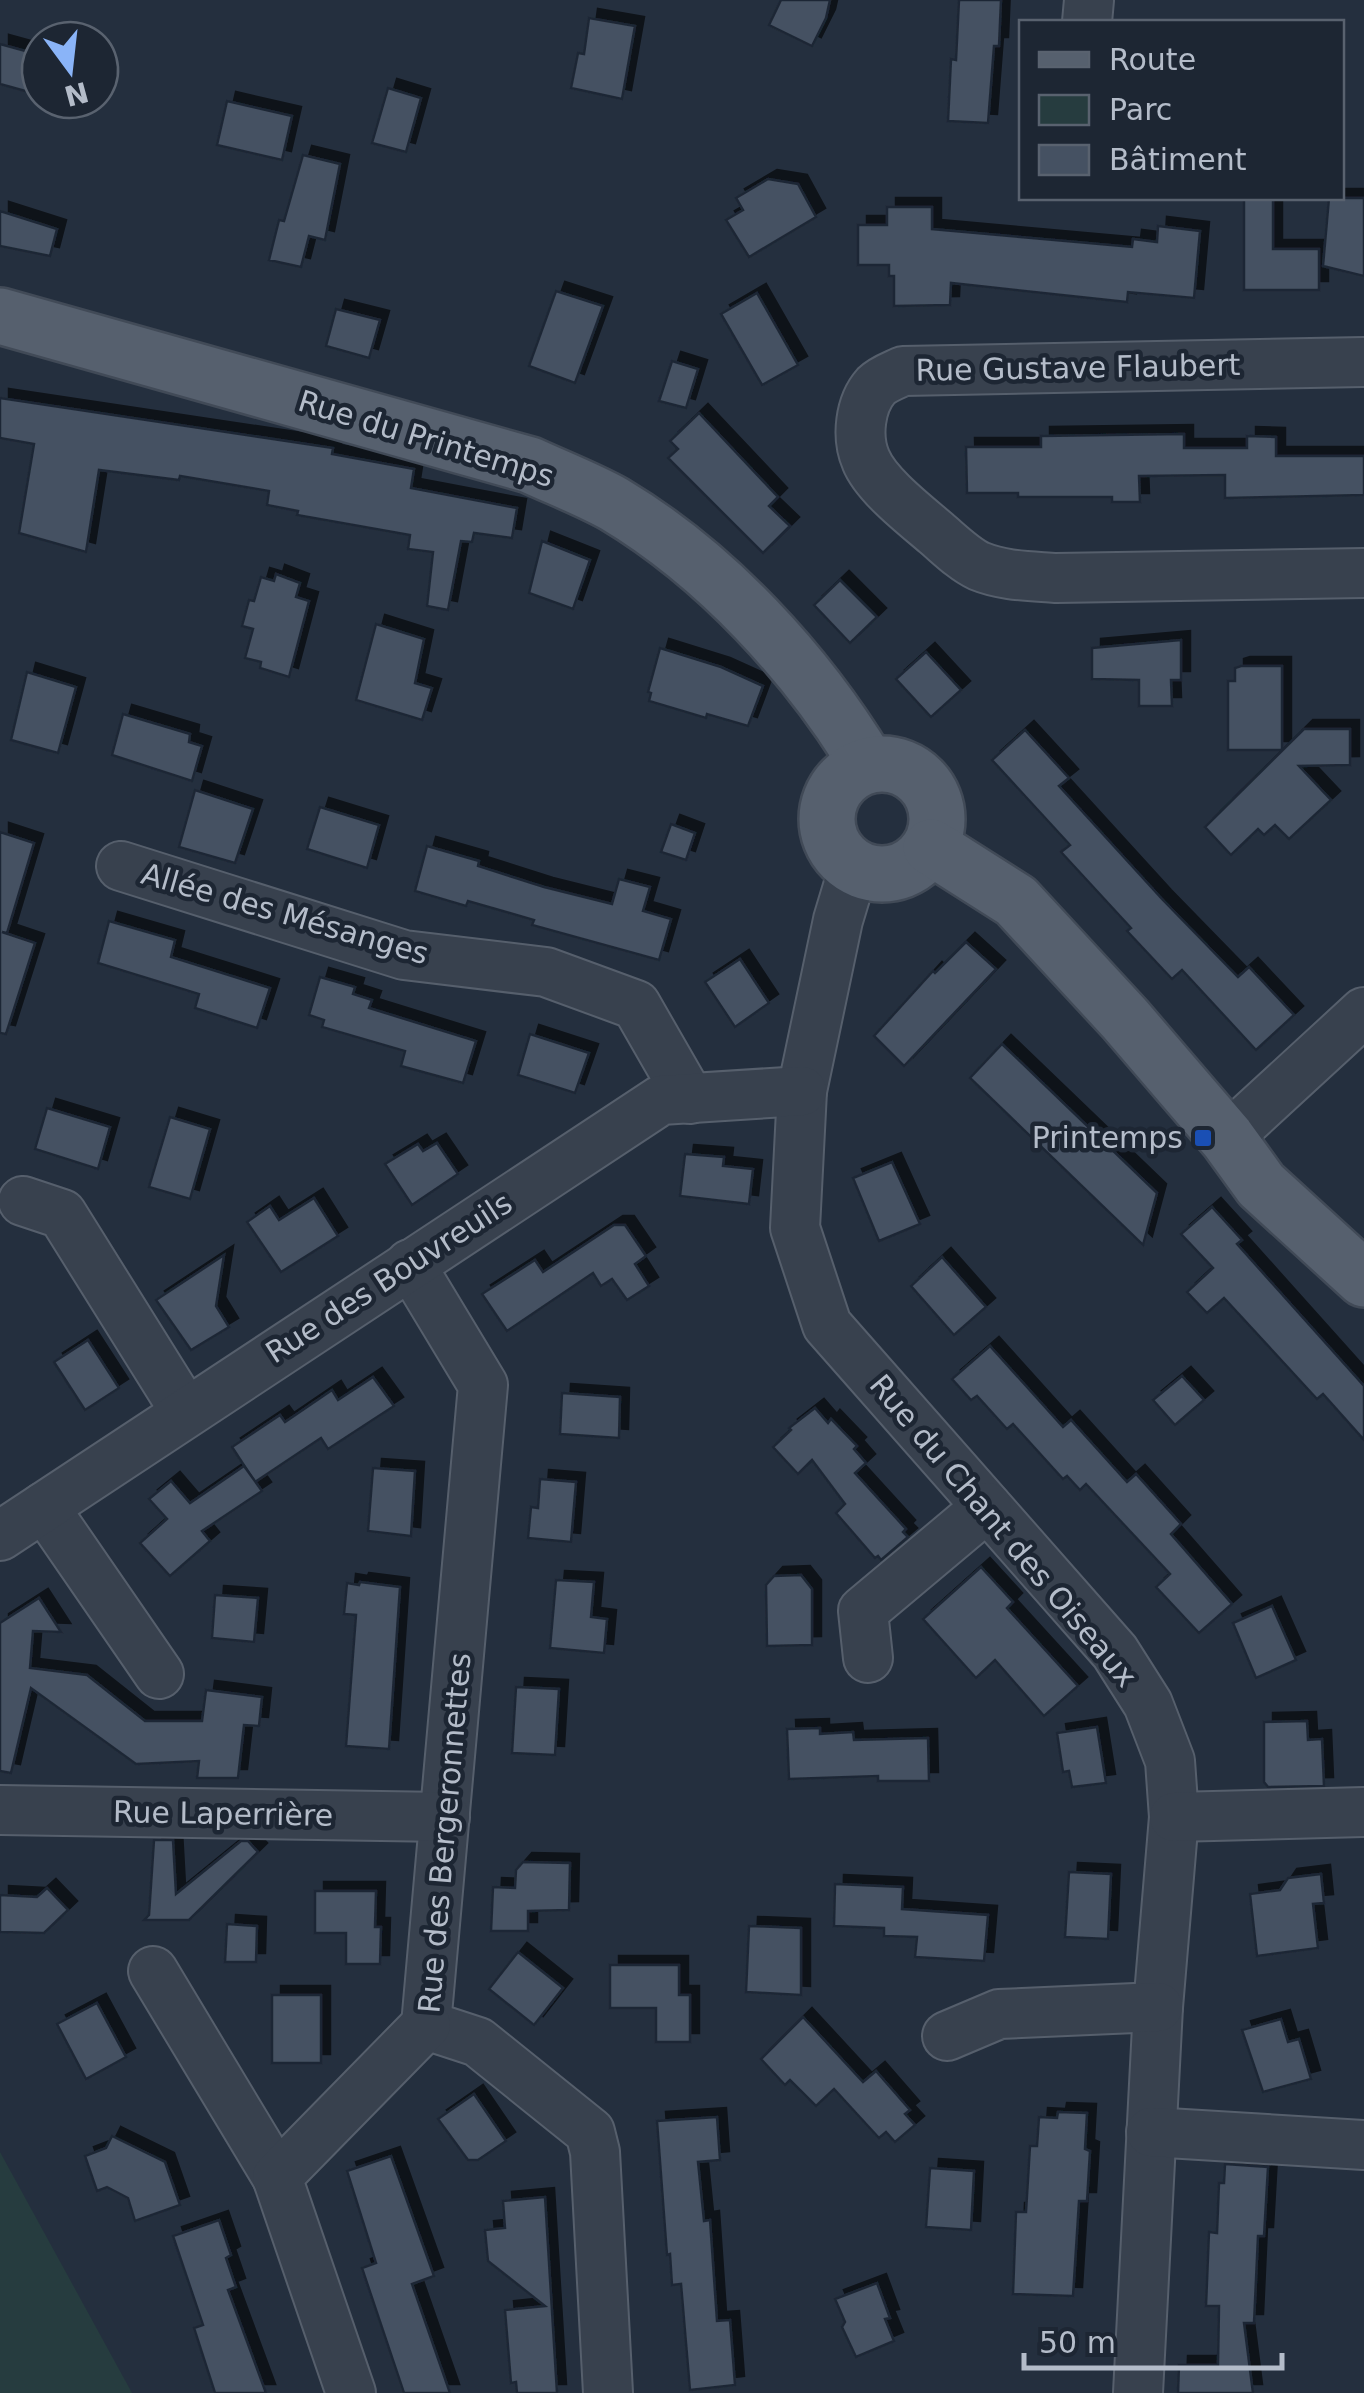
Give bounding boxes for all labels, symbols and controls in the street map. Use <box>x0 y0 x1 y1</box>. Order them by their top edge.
north arrow <box>20 20 120 120</box>
legend <box>1019 20 1344 200</box>
text: Route <box>1109 42 1196 77</box>
text: N <box>61 75 92 113</box>
text: Parc <box>1109 92 1172 127</box>
text: Bâtiment <box>1109 142 1247 177</box>
street label: Rue Gustave Flaubert <box>915 347 1241 388</box>
street label: Rue du Printemps <box>294 383 558 494</box>
street label: Allée des Mésanges <box>138 856 433 971</box>
place label: Printemps <box>1032 1120 1183 1155</box>
marker: Printemps <box>1192 1127 1214 1149</box>
street label: Rue des Bouvreuils <box>259 1185 518 1370</box>
street label: Rue du Chant des Oiseaux <box>863 1368 1144 1694</box>
street label: Rue des Bergeronnettes <box>411 1651 478 2015</box>
street label: Rue Laperrière <box>113 1794 333 1833</box>
scale bar <box>1024 2308 1282 2370</box>
text: 50 m <box>1039 2325 1116 2360</box>

